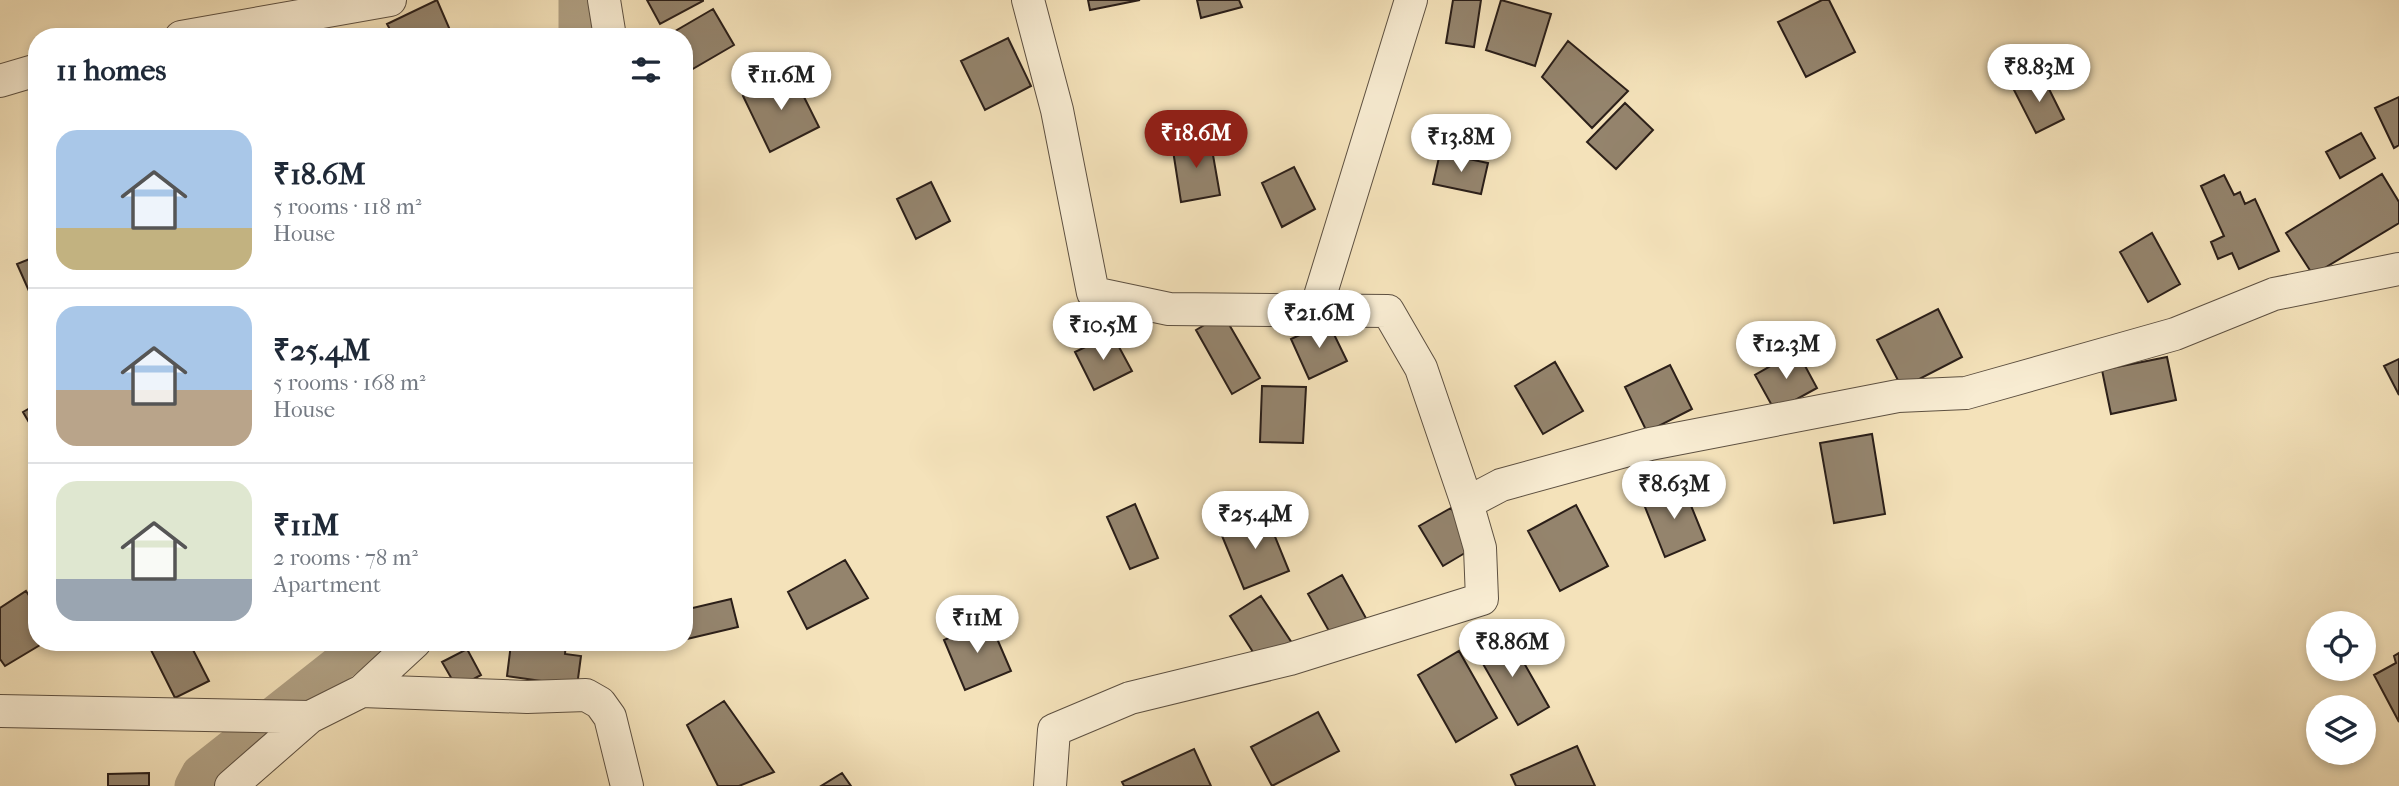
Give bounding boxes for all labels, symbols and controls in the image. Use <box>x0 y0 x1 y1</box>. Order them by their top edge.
pin: ₹8.83M <box>1982 44 2096 104</box>
icon: filters <box>627 51 665 89</box>
pin: ₹11.6M <box>724 52 838 112</box>
text: 11 homes <box>56 53 166 88</box>
text: ₹8.83M <box>2003 53 2075 80</box>
text: ₹11.6M <box>747 61 815 88</box>
pin: ₹18.6M <box>1139 110 1253 170</box>
pin: ₹13.8M <box>1404 114 1518 174</box>
text: ₹18.6M <box>1161 119 1231 146</box>
text: ₹13.8M <box>1427 123 1495 150</box>
text: ₹18.6M <box>273 157 365 192</box>
icon: home <box>112 158 196 242</box>
text: 5 rooms · 118 m² <box>273 193 421 220</box>
text: House <box>273 220 335 247</box>
pin: ₹21.6M <box>1262 290 1376 350</box>
text: ₹21.6M <box>1283 299 1355 326</box>
pin: ₹10.5M <box>1046 302 1160 362</box>
text: ₹10.5M <box>1069 311 1137 338</box>
pin: ₹12.3M <box>1729 322 1843 381</box>
text: ₹12.3M <box>1752 330 1820 357</box>
text: ₹25.4M <box>273 333 370 368</box>
icon: home <box>112 334 196 418</box>
text: 5 rooms · 168 m² <box>273 369 426 396</box>
text: House <box>273 396 335 423</box>
pin: ₹8.63M <box>1617 462 1731 521</box>
text: ₹8.63M <box>1638 470 1710 497</box>
pin: ₹25.4M <box>1198 491 1312 551</box>
text: ₹25.4M <box>1218 500 1292 527</box>
text: ₹11M <box>273 508 339 543</box>
icon: home <box>112 509 196 593</box>
text: 2 rooms · 78 m² <box>273 544 418 571</box>
text: Apartment <box>273 571 381 598</box>
pin: ₹11M <box>936 596 1018 655</box>
text: ₹11M <box>952 604 1002 631</box>
map controls <box>2306 611 2376 765</box>
button: locate <box>2306 611 2376 681</box>
pin: ₹8.86M <box>1455 620 1569 679</box>
text: ₹8.86M <box>1475 628 1549 655</box>
button: layers <box>2306 695 2376 765</box>

